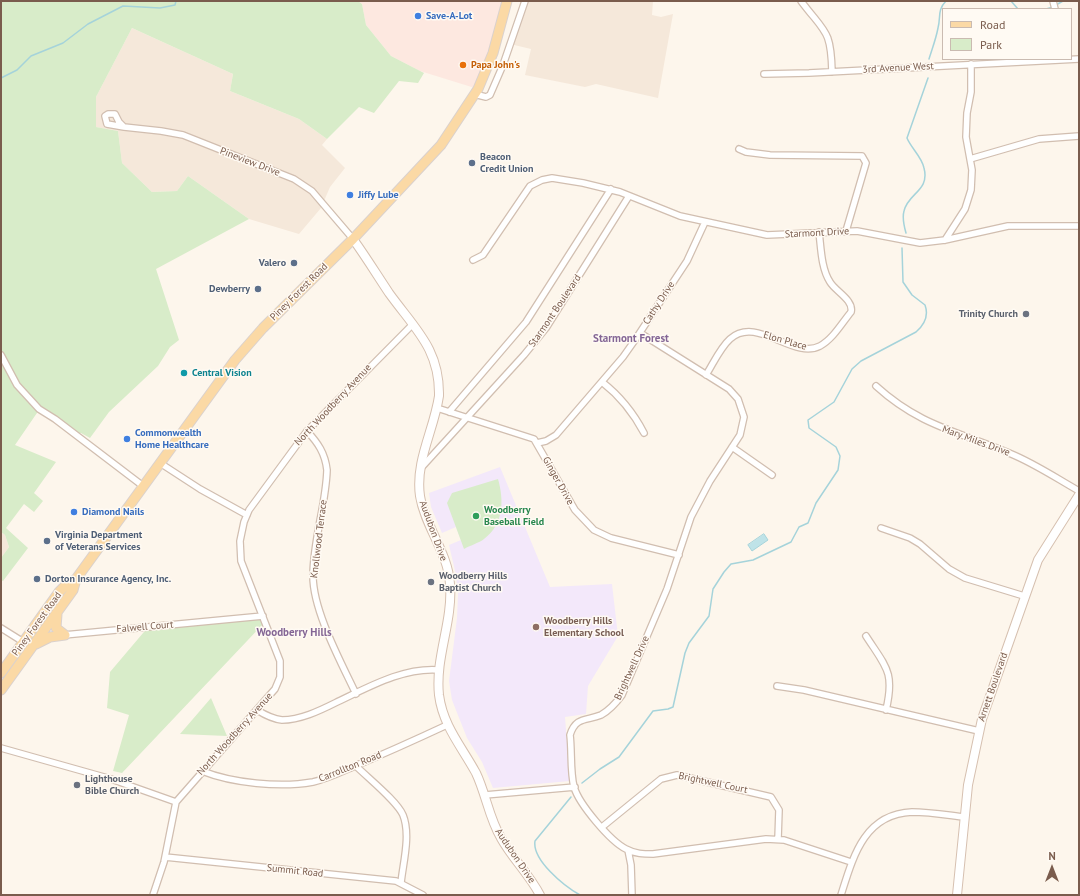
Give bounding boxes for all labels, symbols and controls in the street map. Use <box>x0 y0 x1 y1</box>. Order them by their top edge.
legend <box>942 8 1072 60</box>
place label: Save-A-Lot <box>426 10 472 22</box>
marker: Save-A-Lot <box>413 11 423 21</box>
text: Road <box>980 17 1005 32</box>
text: Park <box>980 37 1002 52</box>
place label: Papa John's <box>471 59 520 71</box>
marker: Papa John's <box>458 60 468 70</box>
street label: 3rd Avenue West <box>862 60 934 76</box>
street label: Pineview Drive <box>218 145 282 179</box>
place label: Beacon Credit Union <box>480 151 533 174</box>
marker: Beacon Credit Union <box>467 158 477 168</box>
place label: Jiffy Lube <box>358 189 399 201</box>
marker: Jiffy Lube <box>345 190 355 200</box>
street label: Starmont Drive <box>784 225 850 241</box>
place label: Valero <box>259 257 286 269</box>
marker: Valero <box>289 258 299 268</box>
street label: Piney Forest Road <box>268 261 330 323</box>
street label: Starmont Boulevard <box>526 272 584 350</box>
street label: Cathy Drive <box>641 279 677 327</box>
place label: Dewberry <box>209 283 250 295</box>
marker: Dewberry <box>253 284 263 294</box>
place label: Trinity Church <box>959 308 1018 320</box>
marker: Trinity Church <box>1021 309 1031 319</box>
street label: Elon Place <box>762 329 808 353</box>
district label: Starmont Forest <box>593 332 669 346</box>
street label: North Woodberry Avenue <box>292 362 374 448</box>
place label: Central Vision <box>192 367 252 379</box>
marker: Central Vision <box>179 368 189 378</box>
street label: Mary Miles Drive <box>940 423 1012 459</box>
place label: Commonwealth Home Healthcare <box>135 427 209 450</box>
marker: Commonwealth Home Healthcare <box>122 434 132 444</box>
street label: Ginger Drive <box>540 455 576 507</box>
street label: Knollwood Terrace <box>308 499 330 579</box>
street label: Audubon Drive <box>417 499 449 563</box>
place label: Woodberry Baseball Field <box>484 504 544 528</box>
place label: Diamond Nails <box>82 506 144 518</box>
marker: Diamond Nails <box>69 507 79 517</box>
marker: Woodberry Baseball Field <box>471 511 481 521</box>
place label: Virginia Department of Veterans Services <box>55 529 142 552</box>
marker: Virginia Department of Veterans Services <box>42 536 52 546</box>
place label: Woodberry Hills Baptist Church <box>439 570 507 594</box>
place label: Dorton Insurance Agency, Inc. <box>45 573 171 585</box>
marker: Dorton Insurance Agency, Inc. <box>32 574 42 584</box>
marker: Woodberry Hills Baptist Church <box>426 577 436 587</box>
street label: Piney Forest Road <box>10 590 64 658</box>
place label: Woodberry Hills Elementary School <box>544 615 624 638</box>
street label: Falwell Court <box>116 619 174 635</box>
marker: Woodberry Hills Elementary School <box>531 622 541 632</box>
district label: Woodberry Hills <box>256 626 332 640</box>
street label: Brightwell Drive <box>612 634 652 702</box>
street label: Arnett Boulevard <box>976 651 1010 723</box>
street label: North Woodberry Avenue <box>195 690 275 778</box>
street label: Carrollton Road <box>317 749 383 785</box>
street label: Brightwell Court <box>677 770 749 796</box>
place label: Lighthouse Bible Church <box>85 773 139 796</box>
marker: Lighthouse Bible Church <box>72 780 82 790</box>
street label: Audubon Drive <box>492 826 538 886</box>
north arrow <box>1032 848 1072 888</box>
text: N <box>1048 849 1056 863</box>
street label: Summit Road <box>266 862 324 880</box>

